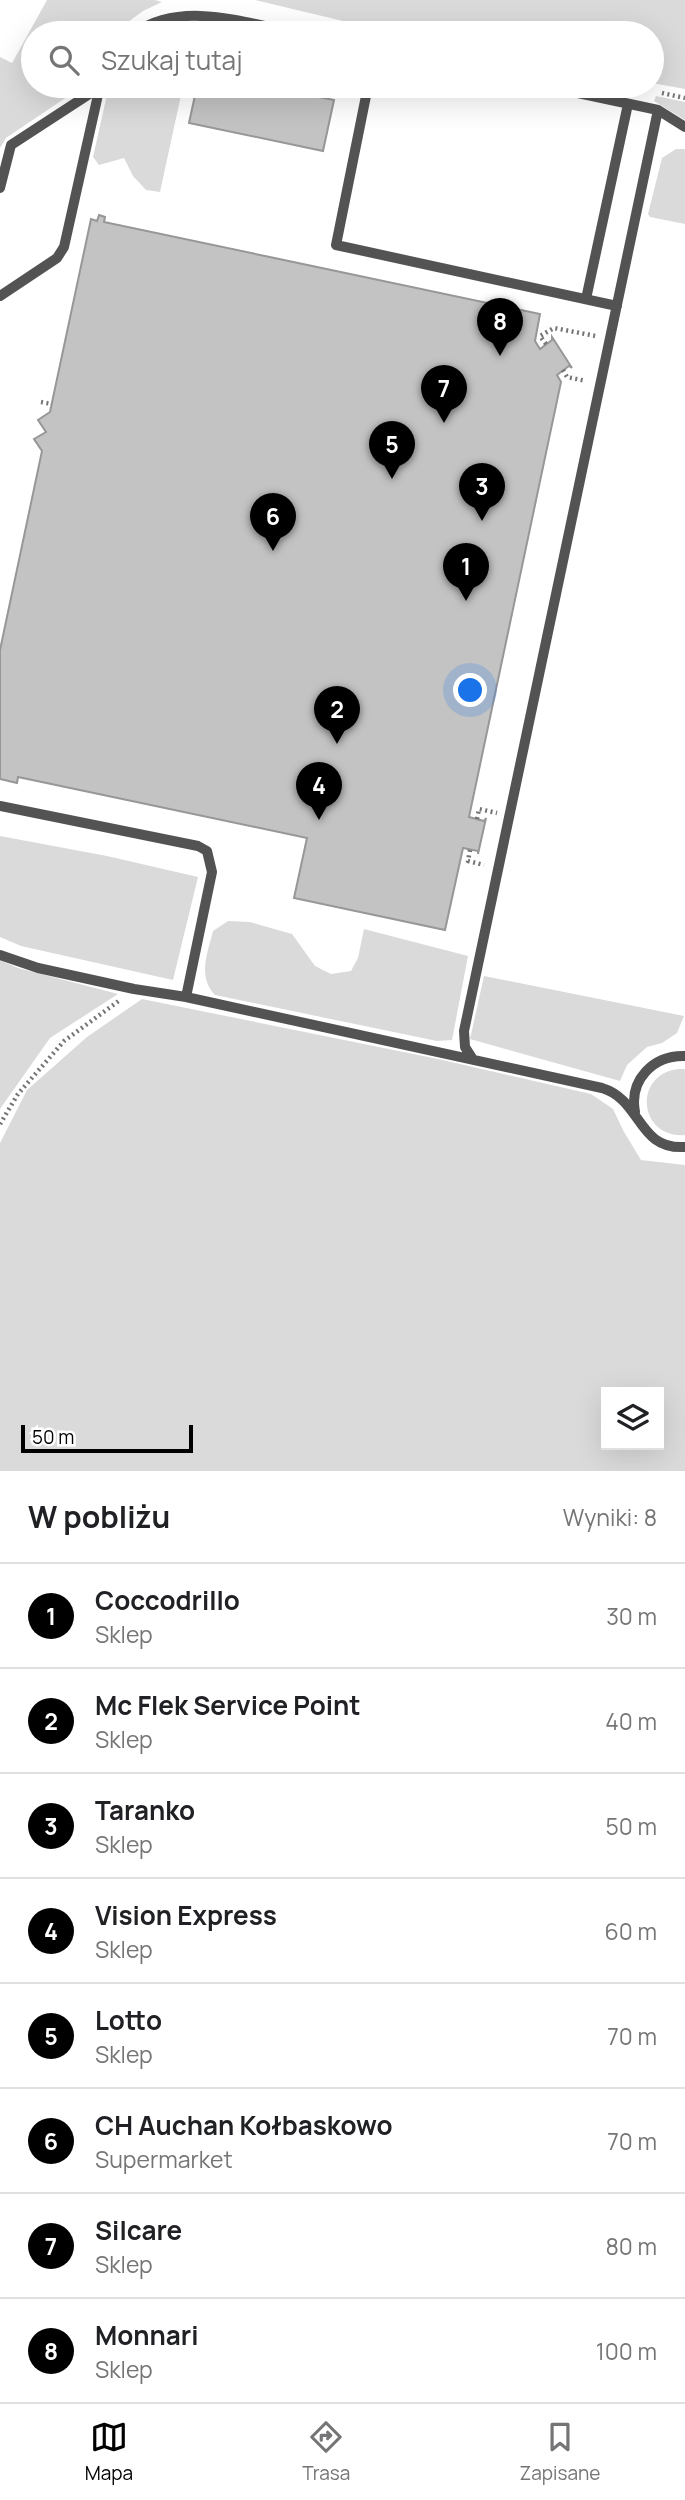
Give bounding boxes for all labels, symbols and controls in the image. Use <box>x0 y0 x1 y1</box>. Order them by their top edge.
search box <box>21 21 664 98</box>
icon: search <box>45 41 83 79</box>
text: Szukaj tutaj <box>101 42 243 78</box>
pin: 8 <box>477 298 523 356</box>
pin: 7 <box>421 365 467 423</box>
pin: 5 <box>369 421 415 479</box>
pin: 3 <box>459 463 505 521</box>
pin: 6 <box>250 493 296 551</box>
pin: 1 <box>443 543 489 601</box>
your location <box>453 673 487 707</box>
pin: 2 <box>314 686 360 744</box>
pin: 4 <box>296 762 342 820</box>
map controls <box>601 1387 664 1450</box>
button: layers <box>601 1387 664 1450</box>
scale bar <box>21 1422 192 1454</box>
text: 50 m <box>32 1424 74 1450</box>
text: W pobliżu <box>28 1496 170 1537</box>
text: Wyniki: 8 <box>563 1501 657 1533</box>
text: Coccodrillo <box>95 1582 240 1618</box>
text: 1 <box>46 1600 56 1632</box>
text: 30 m <box>606 1600 657 1632</box>
text: Sklep <box>95 1618 153 1650</box>
text: Mc Flek Service Point <box>95 1687 361 1723</box>
text: 2 <box>44 1705 58 1737</box>
text: 40 m <box>605 1705 657 1737</box>
text: Sklep <box>95 1723 153 1755</box>
text: Taranko <box>95 1792 195 1828</box>
text: 3 <box>44 1810 58 1842</box>
text: 50 m <box>606 1810 657 1842</box>
text: Sklep <box>95 1828 153 1860</box>
text: Vision Express <box>95 1897 277 1933</box>
text: 4 <box>44 1915 58 1947</box>
text: 60 m <box>605 1915 657 1947</box>
text: Sklep <box>95 1933 153 1965</box>
text: Lotto <box>95 2002 162 2038</box>
text: 5 <box>44 2020 58 2052</box>
text: 70 m <box>607 2020 657 2052</box>
text: Sklep <box>95 2038 153 2070</box>
text: CH Auchan Kołbaskowo <box>95 2107 393 2143</box>
text: 6 <box>44 2125 58 2157</box>
text: 70 m <box>607 2125 657 2157</box>
text: Supermarket <box>95 2143 233 2175</box>
text: Silcare <box>95 2212 182 2248</box>
text: 7 <box>45 2230 57 2262</box>
text: 80 m <box>606 2230 657 2262</box>
text: Sklep <box>95 2248 153 2280</box>
text: Monnari <box>95 2317 198 2353</box>
text: 8 <box>44 2335 58 2367</box>
text: 100 m <box>596 2335 657 2367</box>
text: Sklep <box>95 2353 153 2385</box>
tab: Mapa <box>85 2418 133 2486</box>
tab: Trasa <box>302 2418 350 2486</box>
tab: Zapisane <box>520 2418 600 2486</box>

